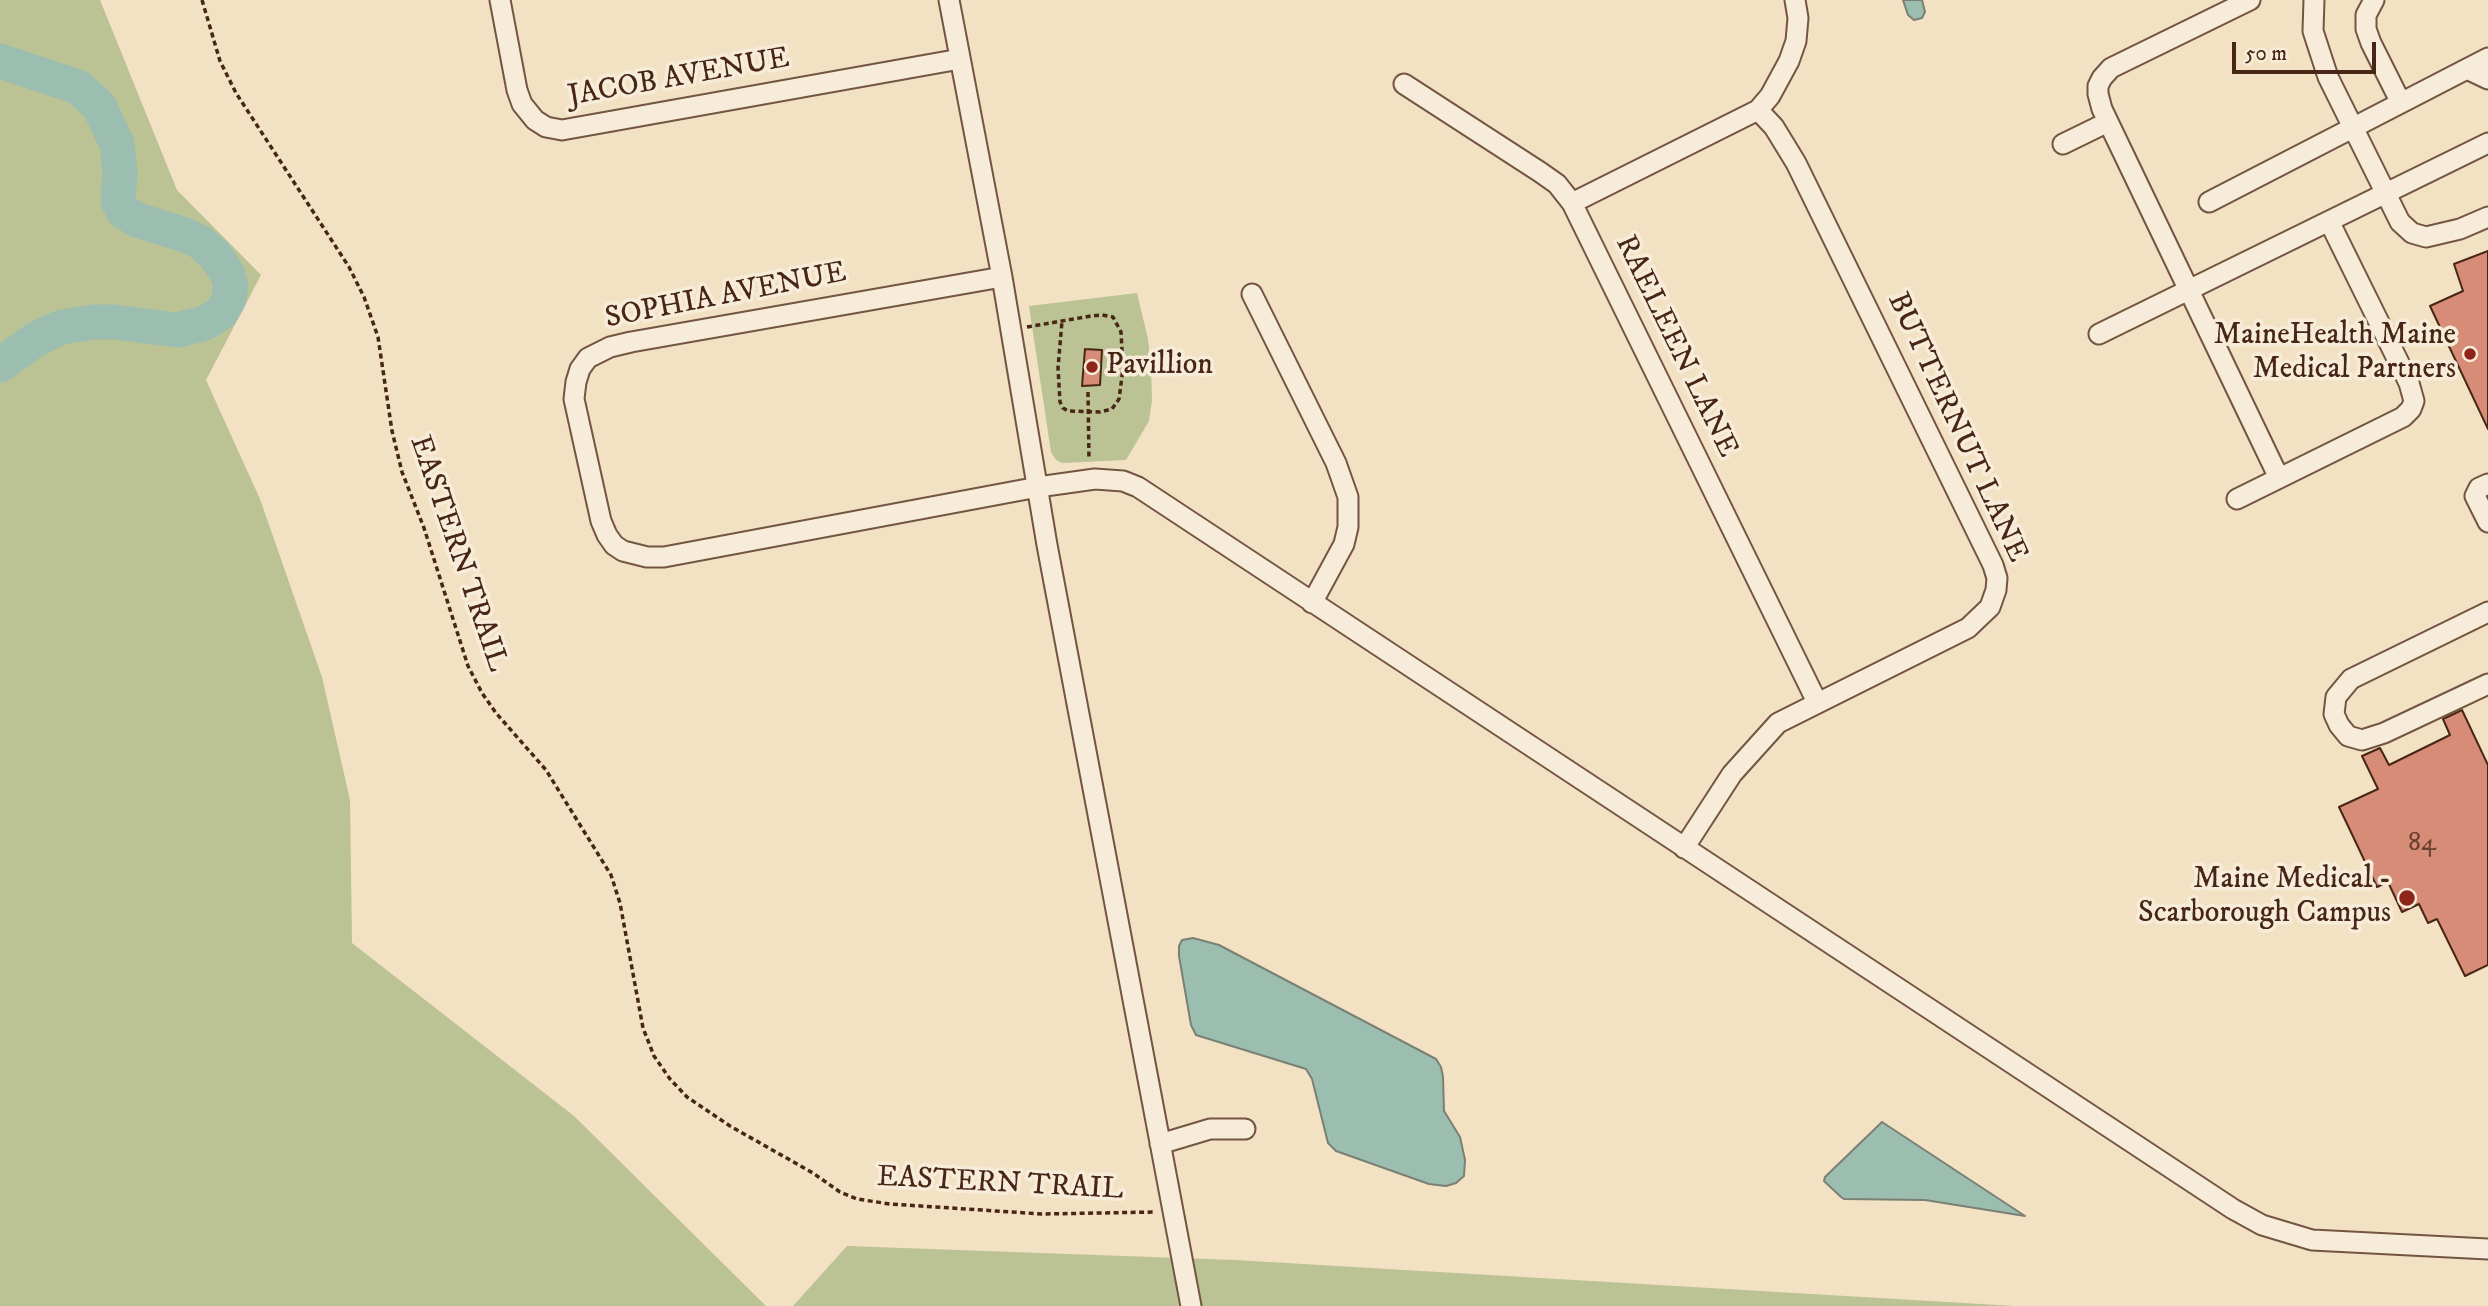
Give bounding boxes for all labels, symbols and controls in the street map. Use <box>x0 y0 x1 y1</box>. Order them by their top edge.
scale bar <box>2236 28 2380 72</box>
text: 50 m <box>2245 41 2287 67</box>
street label: JACOB AVENUE <box>565 42 793 116</box>
street label: RAELEEN LANE <box>1606 230 1744 464</box>
street label: SOPHIA AVENUE <box>602 256 850 338</box>
street label: BUTTERNUT LANE <box>1878 288 2034 568</box>
place label: MaineHealth Maine Medical Partners <box>2214 319 2456 390</box>
marker: MaineHealth Maine Medical Partners <box>2462 346 2478 362</box>
place label: Pavillion <box>1106 349 1213 385</box>
marker: Pavillion <box>1084 359 1100 375</box>
street label: EASTERN TRAIL <box>400 431 514 677</box>
house number: 84 <box>2408 829 2436 861</box>
place label: Maine Medical - Scarborough Campus <box>2138 863 2391 934</box>
marker: Maine Medical - Scarborough Campus <box>2397 888 2417 908</box>
street label: EASTERN TRAIL <box>876 1161 1124 1209</box>

